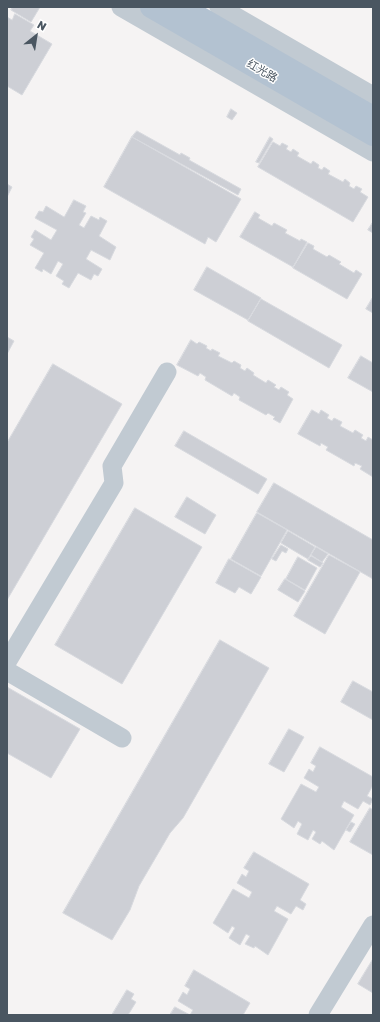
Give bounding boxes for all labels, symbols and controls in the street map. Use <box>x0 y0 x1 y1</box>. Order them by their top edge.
north arrow <box>16 16 56 56</box>
text: N <box>35 17 49 33</box>
street label: 红光路 <box>244 57 280 85</box>

